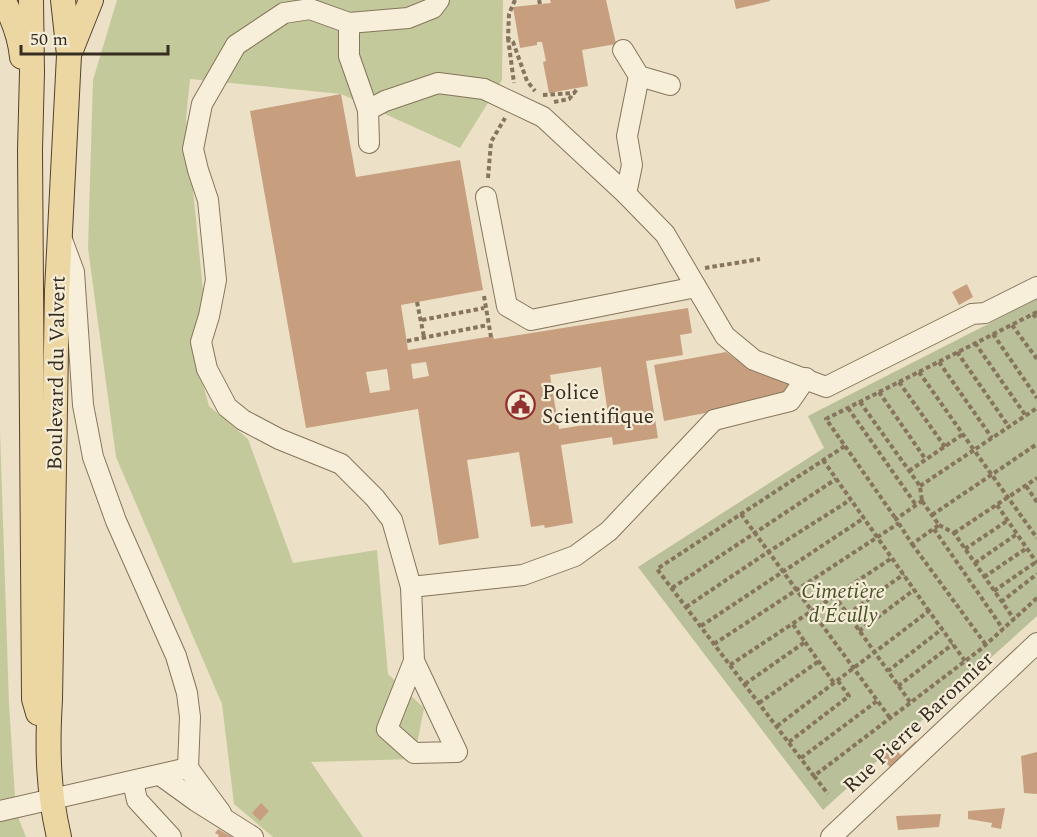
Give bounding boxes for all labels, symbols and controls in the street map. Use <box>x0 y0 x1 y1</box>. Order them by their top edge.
scale bar <box>21 18 168 56</box>
text: 50 m <box>30 26 68 53</box>
street label: Boulevard du Valvert <box>39 275 75 471</box>
place label: Police Scientifique <box>542 377 654 433</box>
public building icon: Police Scientifique <box>505 388 537 420</box>
park label: Cimetière d'Écully <box>801 576 885 632</box>
street label: Rue Pierre Baronnier <box>836 644 1001 801</box>

